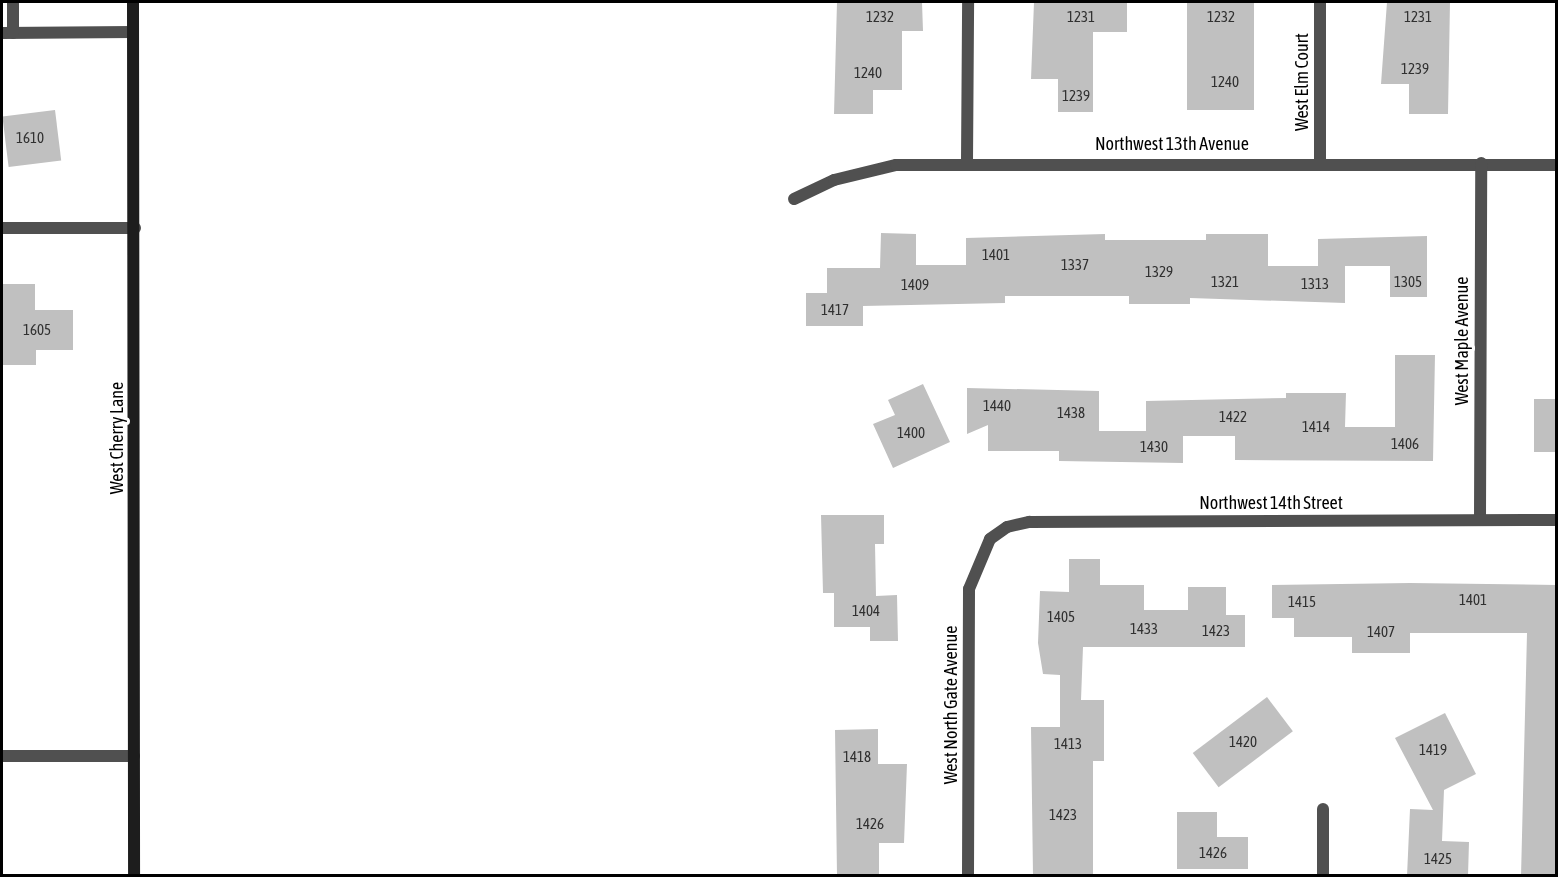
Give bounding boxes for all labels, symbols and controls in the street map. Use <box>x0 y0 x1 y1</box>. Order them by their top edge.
house number: 1232 <box>866 8 894 26</box>
house number: 1231 <box>1067 8 1095 26</box>
house number: 1232 <box>1207 8 1235 26</box>
house number: 1231 <box>1404 8 1432 26</box>
street label: West Elm Court <box>1291 33 1313 131</box>
house number: 1239 <box>1401 60 1429 78</box>
house number: 1240 <box>854 64 882 82</box>
house number: 1240 <box>1211 73 1239 91</box>
house number: 1239 <box>1062 87 1090 105</box>
house number: 1610 <box>16 129 44 147</box>
street label: Northwest 13th Avenue <box>1095 133 1249 155</box>
house number: 1401 <box>982 246 1010 264</box>
house number: 1337 <box>1061 256 1089 274</box>
house number: 1329 <box>1145 263 1173 281</box>
house number: 1321 <box>1211 273 1239 291</box>
house number: 1305 <box>1394 273 1422 291</box>
house number: 1313 <box>1301 275 1329 293</box>
house number: 1409 <box>901 276 929 294</box>
street label: West Maple Avenue <box>1451 277 1473 405</box>
house number: 1417 <box>821 301 849 319</box>
house number: 1605 <box>23 321 51 339</box>
street label: West Cherry Lane <box>106 382 128 494</box>
house number: 1440 <box>983 397 1011 415</box>
house number: 1438 <box>1057 404 1085 422</box>
house number: 1422 <box>1219 408 1247 426</box>
house number: 1414 <box>1302 418 1330 436</box>
house number: 1400 <box>897 424 925 442</box>
house number: 1406 <box>1391 435 1419 453</box>
house number: 1430 <box>1140 438 1168 456</box>
street label: Northwest 14th Street <box>1199 492 1343 514</box>
house number: 1401 <box>1459 591 1487 609</box>
house number: 1415 <box>1288 593 1316 611</box>
house number: 1404 <box>852 602 880 620</box>
house number: 1405 <box>1047 608 1075 626</box>
house number: 1433 <box>1130 620 1158 638</box>
house number: 1423 <box>1202 622 1230 640</box>
house number: 1407 <box>1367 623 1395 641</box>
street label: West North Gate Avenue <box>940 626 962 784</box>
house number: 1420 <box>1229 733 1257 751</box>
house number: 1413 <box>1054 735 1082 753</box>
house number: 1419 <box>1419 741 1447 759</box>
house number: 1418 <box>843 748 871 766</box>
house number: 1423 <box>1049 806 1077 824</box>
house number: 1426 <box>856 815 884 833</box>
house number: 1426 <box>1199 844 1227 862</box>
house number: 1425 <box>1424 850 1452 868</box>

